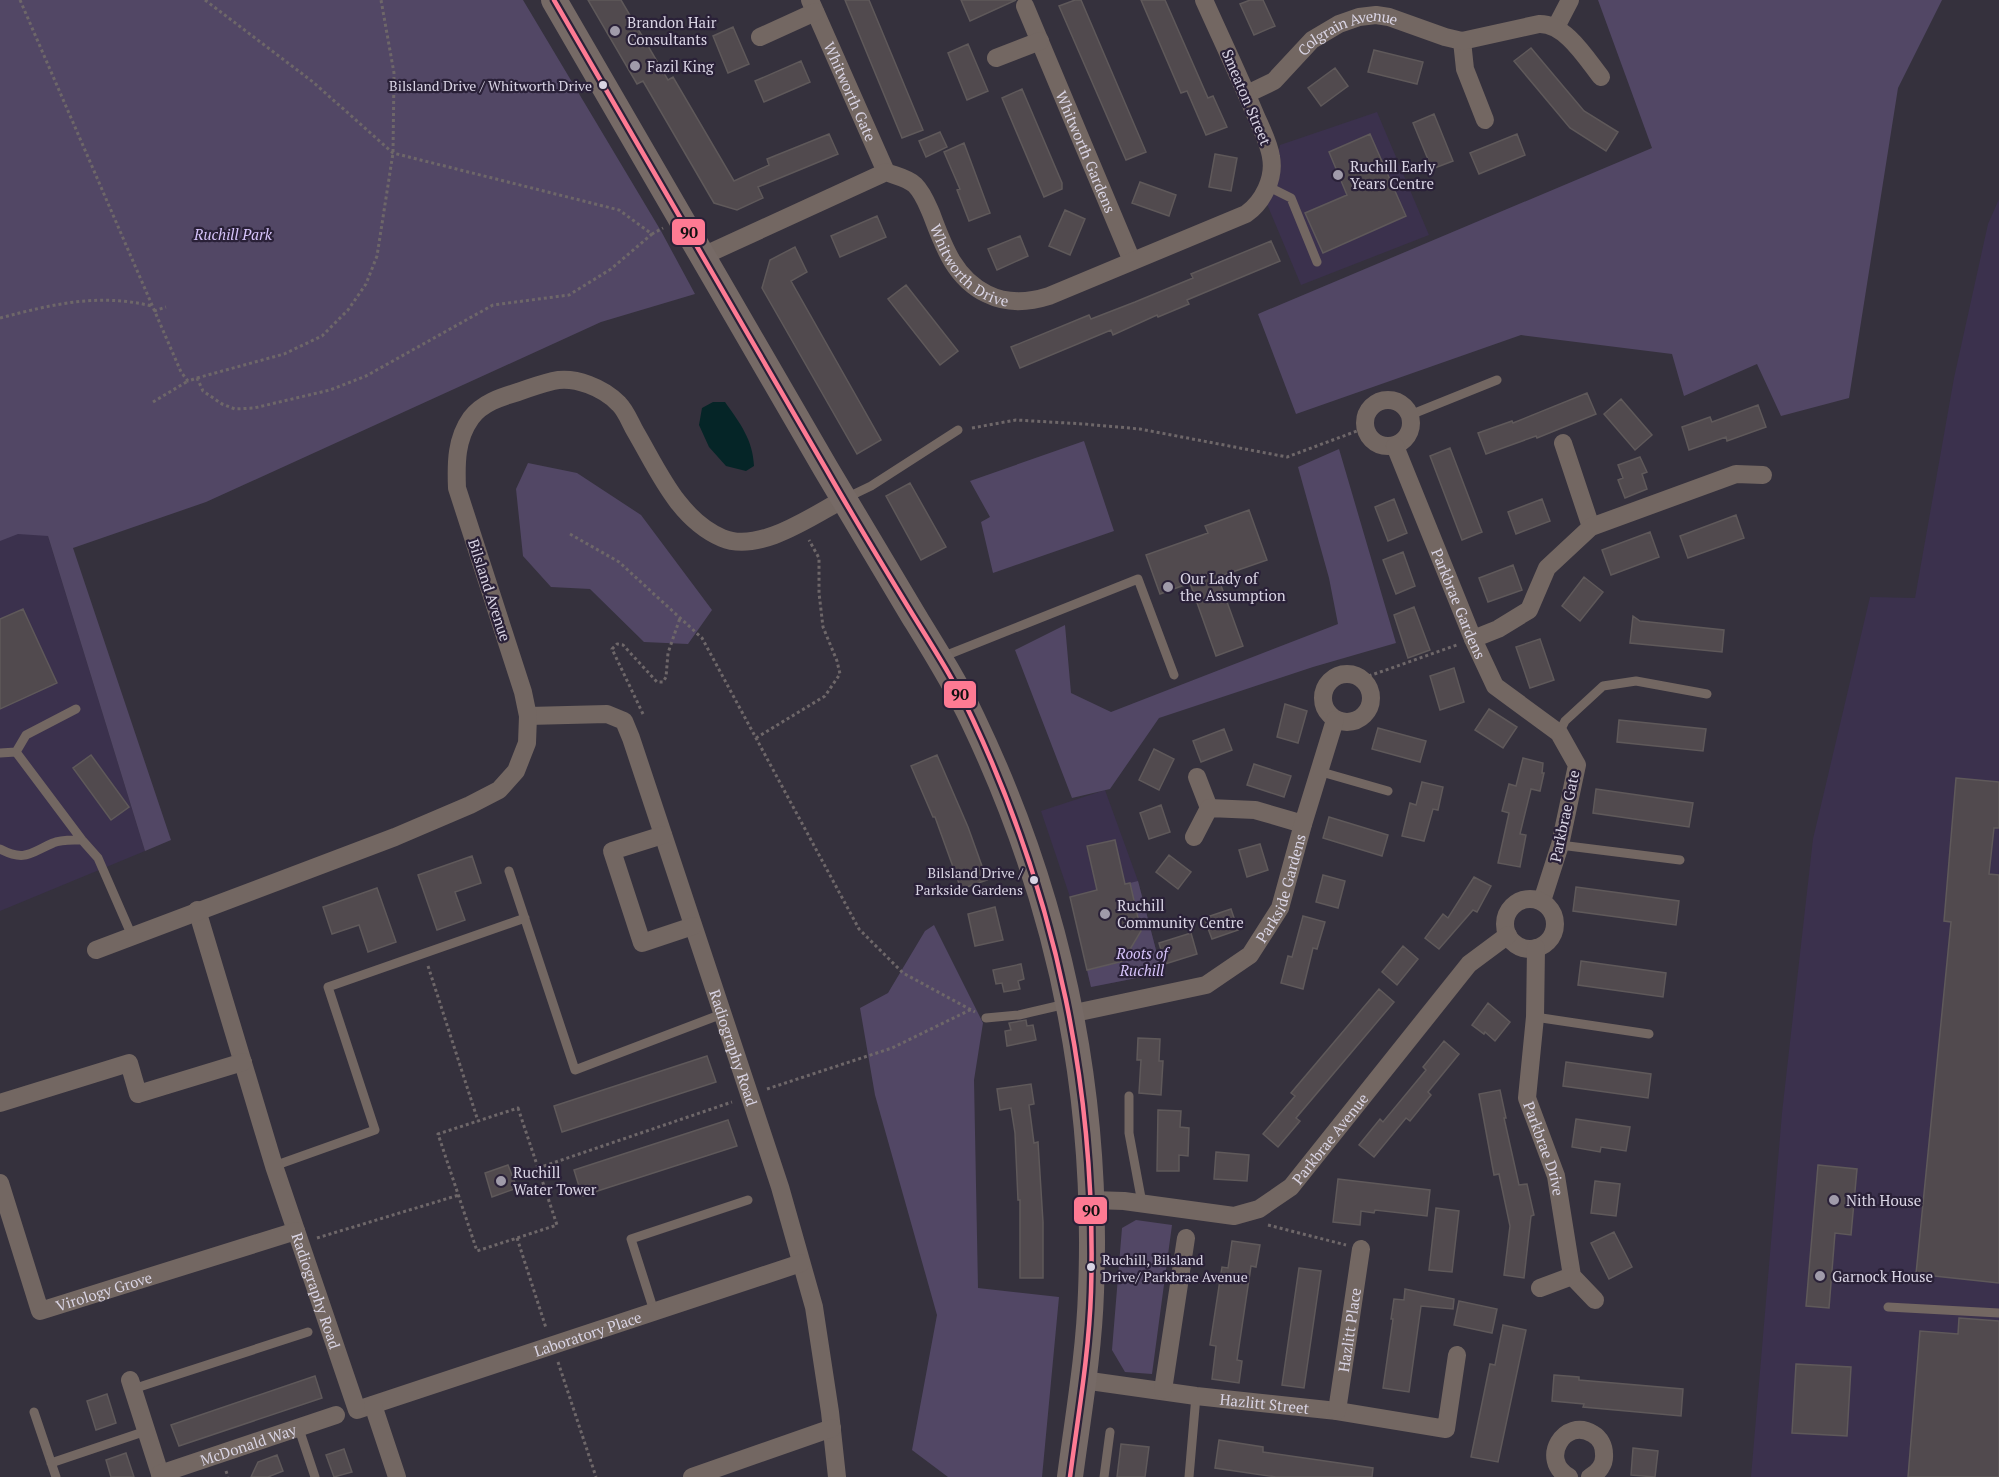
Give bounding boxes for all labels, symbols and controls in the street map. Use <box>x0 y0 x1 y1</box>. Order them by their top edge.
street label: Colgrain Avenue <box>1293 5 1401 60</box>
place label: Brandon Hair Consultants <box>627 12 717 49</box>
marker: Brandon Hair Consultants <box>608 24 622 38</box>
street label: Whitworth Gate <box>820 39 881 144</box>
street label: Smeaton Street <box>1218 46 1276 148</box>
place label: Fazil King <box>647 56 715 76</box>
marker: Fazil King <box>628 59 642 73</box>
place label: Bilsland Drive / Whitworth Drive <box>389 76 592 95</box>
marker: Bilsland Drive / Whitworth Drive <box>597 79 609 91</box>
street label: Whitworth Gardens <box>1052 88 1121 216</box>
place label: Ruchill Early Years Centre <box>1350 156 1436 193</box>
marker: Ruchill Early Years Centre <box>1331 168 1345 182</box>
line badge: 90 <box>671 218 706 246</box>
text: 90 <box>680 221 698 243</box>
street label: Whitworth Drive <box>926 221 1011 311</box>
park label: Ruchill Park <box>193 224 273 244</box>
street label: Bilsland Avenue <box>464 536 516 644</box>
street label: Parkbrae Gardens <box>1427 545 1491 662</box>
place label: Our Lady of the Assumption <box>1180 568 1286 605</box>
marker: Our Lady of the Assumption <box>1161 580 1175 594</box>
line badge: 90 <box>943 680 977 709</box>
text: 90 <box>951 683 969 705</box>
street label: Parkbrae Gate <box>1544 768 1584 864</box>
street label: Parkside Gardens <box>1251 831 1310 946</box>
place label: Bilsland Drive / Parkside Gardens <box>915 863 1024 899</box>
marker: Bilsland Drive / Parkside Gardens <box>1028 874 1040 886</box>
place label: Ruchill Community Centre <box>1117 895 1244 932</box>
marker: Ruchill Community Centre <box>1098 907 1112 921</box>
park label: Roots of Ruchill <box>1115 943 1170 980</box>
street label: Radiography Road <box>705 987 762 1108</box>
street label: Parkbrae Avenue <box>1287 1089 1372 1188</box>
street label: Parkbrae Drive <box>1519 1099 1569 1197</box>
place label: Ruchill Water Tower <box>513 1162 597 1199</box>
marker: Ruchill Water Tower <box>494 1174 508 1188</box>
place label: Nith House <box>1846 1190 1921 1210</box>
marker: Nith House <box>1827 1193 1841 1207</box>
line badge: 90 <box>1073 1196 1108 1225</box>
text: 90 <box>1082 1199 1100 1221</box>
street label: Radiography Road <box>287 1230 345 1351</box>
place label: Ruchill, Bilsland Drive/ Parkbrae Avenue <box>1102 1250 1248 1286</box>
marker: Ruchill, Bilsland Drive/ Parkbrae Avenue <box>1085 1261 1097 1273</box>
place label: Garnock House <box>1832 1266 1933 1286</box>
street label: Virology Grove <box>53 1267 154 1315</box>
marker: Garnock House <box>1813 1269 1827 1283</box>
street label: Hazlitt Place <box>1333 1286 1365 1373</box>
street label: Laboratory Place <box>531 1307 644 1361</box>
street label: Hazlitt Street <box>1219 1389 1311 1418</box>
street label: McDonald Way <box>198 1419 299 1470</box>

